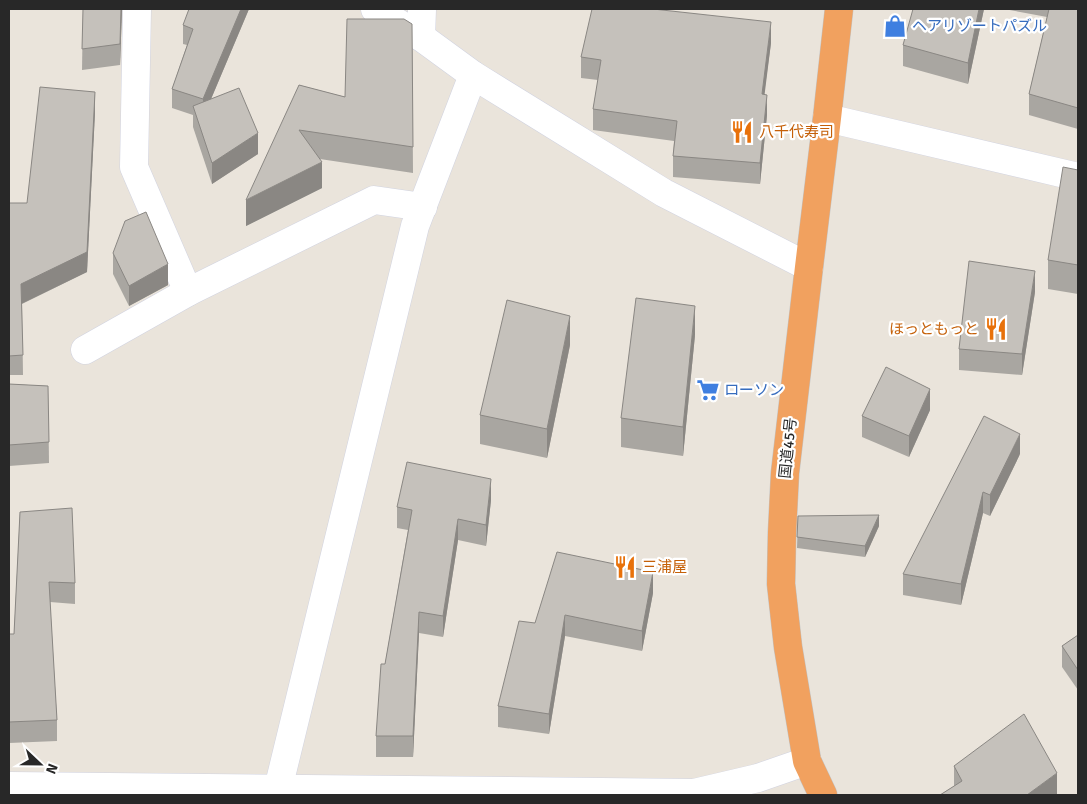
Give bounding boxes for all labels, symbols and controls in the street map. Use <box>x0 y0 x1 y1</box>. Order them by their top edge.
shop icon: ヘアリゾートパズル <box>882 13 908 39</box>
place label: ヘアリゾートパズル <box>912 17 1047 35</box>
restaurant icon: 八千代寿司 <box>729 119 755 145</box>
place label: 八千代寿司 <box>759 123 834 141</box>
restaurant icon: ほっともっと <box>983 316 1009 342</box>
place label: ほっともっと <box>889 320 979 338</box>
supermarket icon: ローソン <box>695 377 721 403</box>
place label: ローソン <box>724 381 784 399</box>
street label: 国道45号 <box>776 417 800 479</box>
restaurant icon: 三浦屋 <box>612 554 638 580</box>
place label: 三浦屋 <box>642 558 687 576</box>
north arrow <box>15 739 65 789</box>
text: N <box>42 761 61 776</box>

